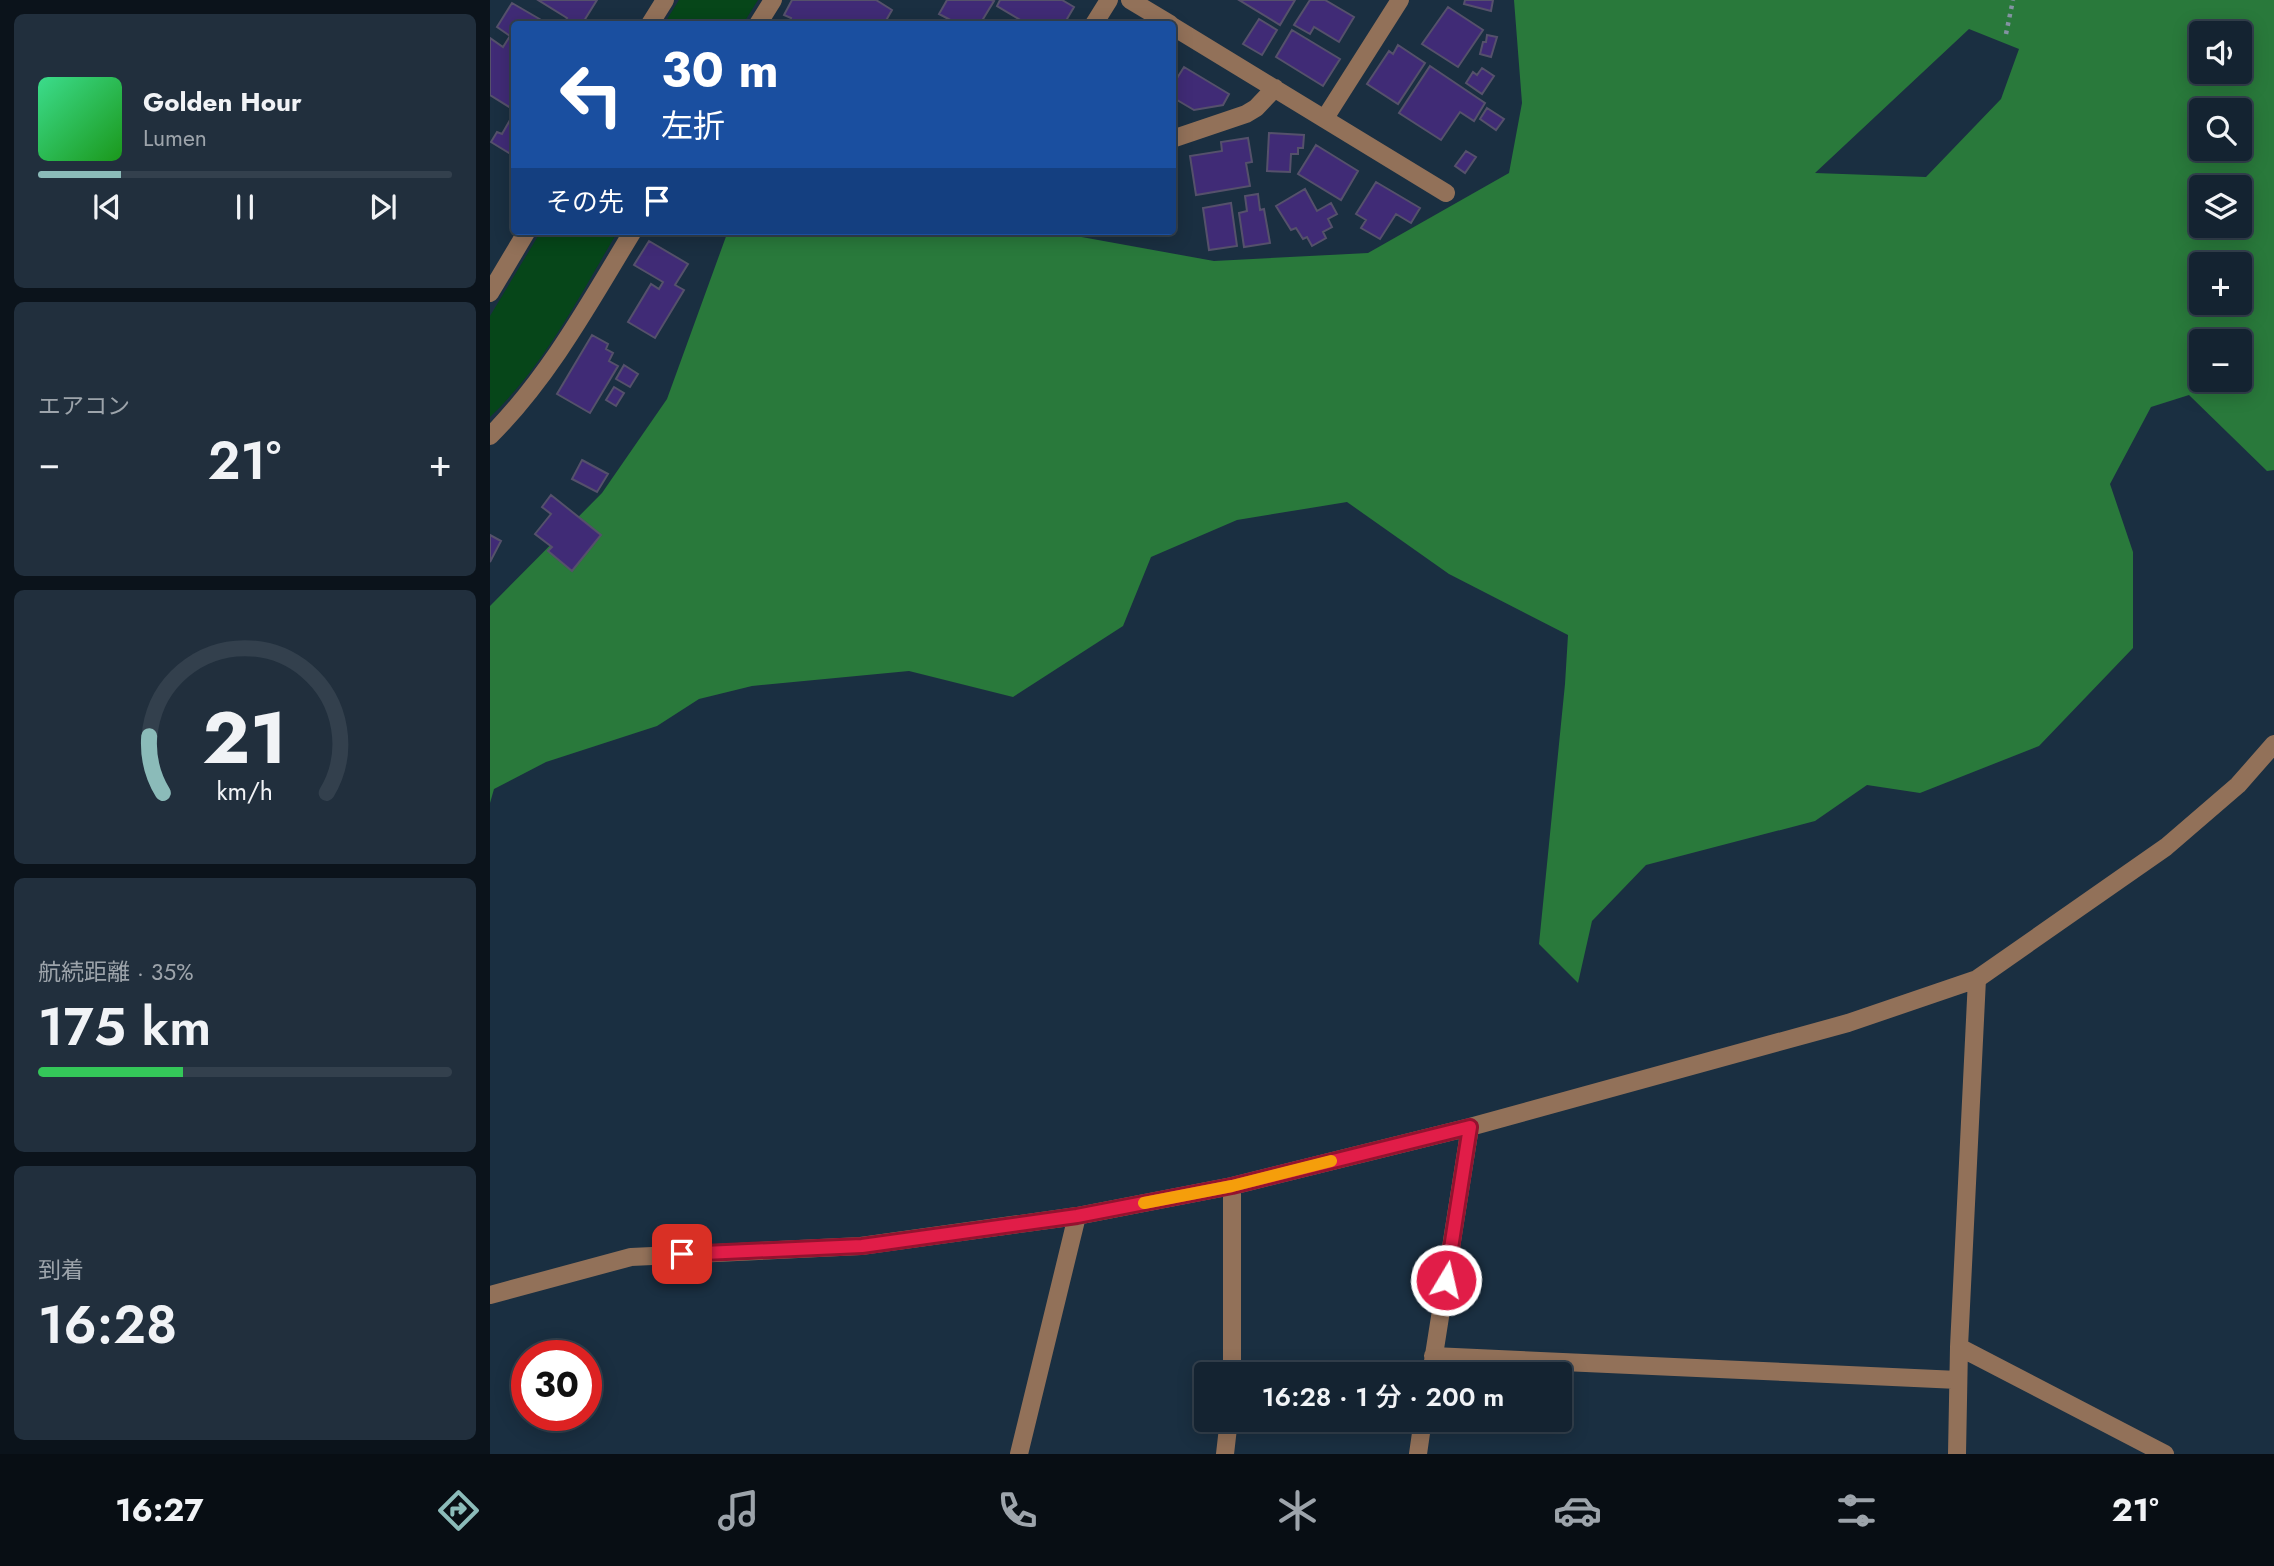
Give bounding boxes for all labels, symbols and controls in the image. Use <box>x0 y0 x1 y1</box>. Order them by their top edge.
map controls <box>2189 21 2252 392</box>
button: sound <box>2189 21 2252 84</box>
text: 30 m <box>661 35 779 105</box>
icon: left <box>546 49 637 140</box>
text: Golden Hour <box>143 83 302 121</box>
button: search <box>2189 98 2252 161</box>
text: 左折 <box>661 103 725 149</box>
text: Lumen <box>143 121 207 155</box>
button: layers <box>2189 175 2252 238</box>
icon: arrive <box>638 182 676 220</box>
text: その先 <box>546 183 624 221</box>
icon: previous <box>88 188 126 226</box>
icon: pause <box>226 188 264 226</box>
icon: next <box>364 188 402 226</box>
button: + <box>2189 252 2252 315</box>
button: − <box>2189 329 2252 392</box>
text: エアコン <box>38 389 130 423</box>
text: 21° <box>208 423 281 499</box>
text: − <box>38 435 60 490</box>
text: + <box>429 435 452 490</box>
text: 21 <box>203 685 287 790</box>
text: km/h <box>217 773 273 809</box>
text: 航続距離 · 35% <box>38 955 194 989</box>
text: 175 km <box>38 989 211 1065</box>
pin <box>652 1224 712 1284</box>
icon: arrive <box>663 1235 701 1273</box>
position arrow <box>1409 1243 1483 1317</box>
text: 到着 <box>38 1253 84 1287</box>
text: 16:28 <box>38 1287 177 1363</box>
speed limit sign: 30 <box>511 1340 602 1431</box>
text: 16:28 · 1 分 · 200 m <box>1262 1378 1504 1416</box>
icon: directions <box>434 1486 483 1535</box>
icon: music <box>714 1486 763 1535</box>
icon: phone <box>993 1486 1042 1535</box>
icon: climate <box>1273 1486 1322 1535</box>
icon: car <box>1553 1486 1602 1535</box>
icon: filters <box>1832 1486 1881 1535</box>
text: 16:27 <box>115 1487 204 1533</box>
text: 21° <box>2112 1487 2159 1533</box>

